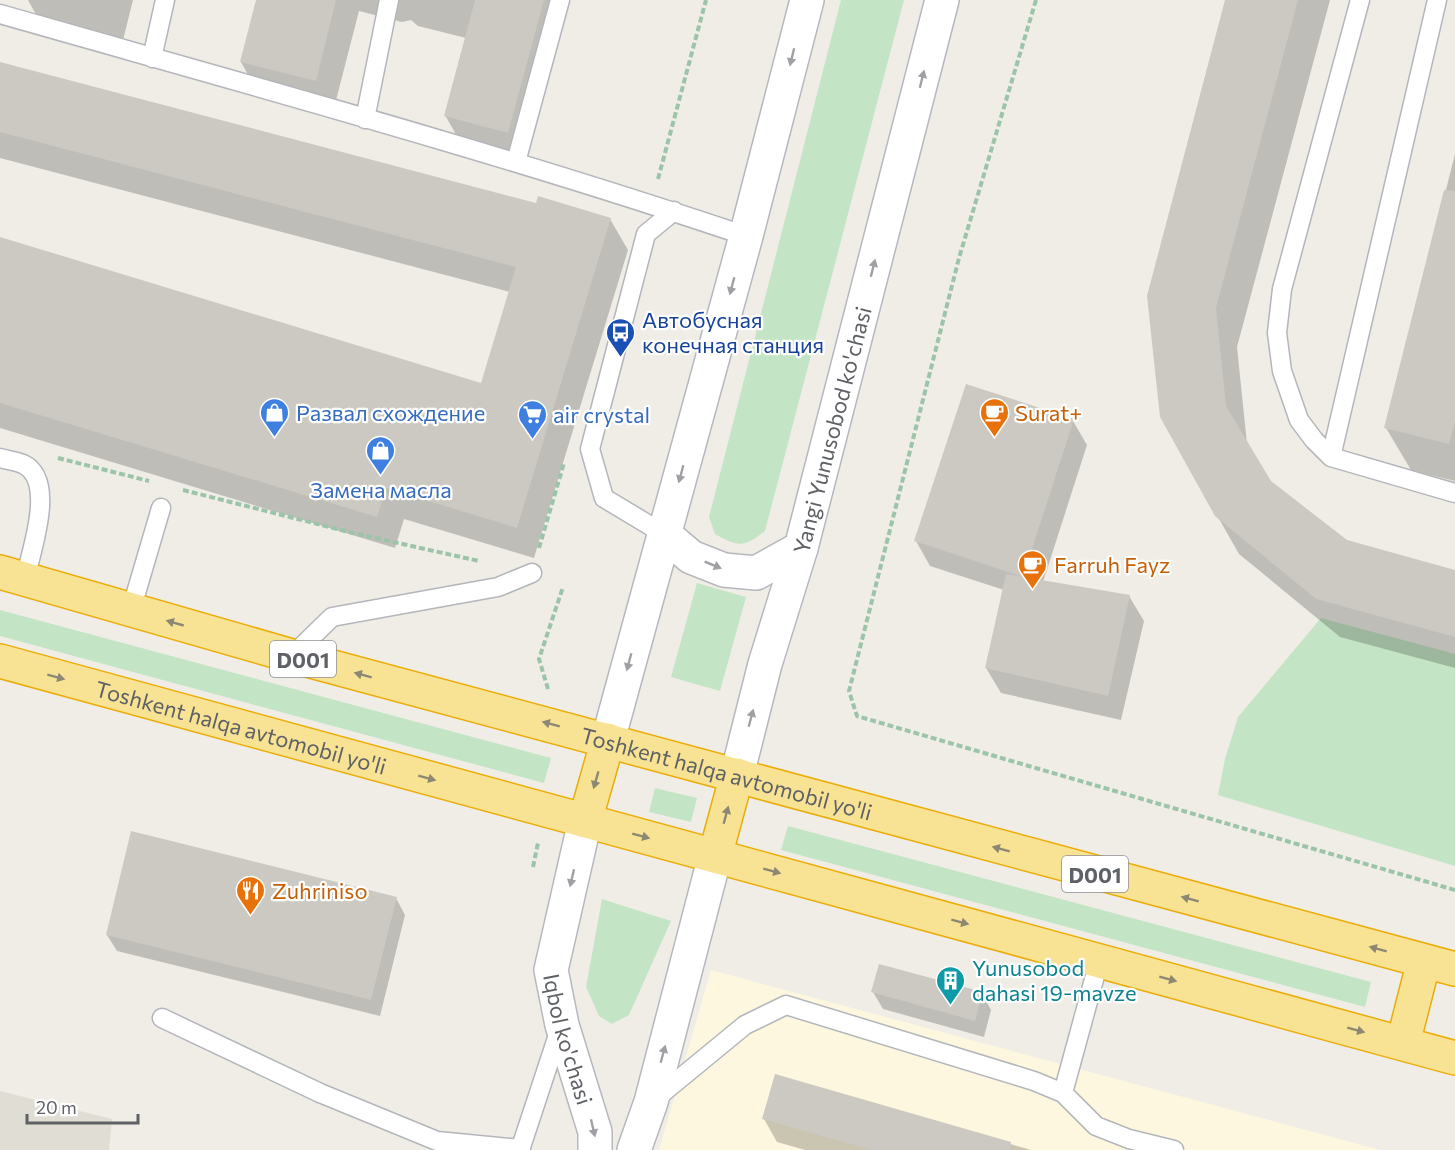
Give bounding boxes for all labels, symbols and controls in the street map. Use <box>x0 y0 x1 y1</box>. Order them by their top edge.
one-way arrow <box>787 47 797 66</box>
one-way arrow <box>917 70 927 88</box>
one-way arrow <box>869 258 878 276</box>
one-way arrow <box>727 277 737 295</box>
street label: Yangi Yunusobod ko'chasi <box>787 303 876 556</box>
place label: Автобусная конечная станция <box>642 306 824 358</box>
bus stop icon: Автобусная конечная станция <box>605 316 637 358</box>
shop icon: Развал схождение <box>259 396 291 438</box>
cafe icon: Surat+ <box>978 396 1010 438</box>
supermarket icon: air crystal <box>516 398 548 440</box>
place label: Развал схождение <box>296 399 485 426</box>
place label: Surat+ <box>1015 399 1082 426</box>
place label: air crystal <box>553 401 650 428</box>
shop icon: Замена масла <box>365 434 397 476</box>
one-way arrow <box>676 465 685 483</box>
place label: Замена масла <box>310 476 452 503</box>
cafe icon: Farruh Fayz <box>1017 548 1049 590</box>
place label: Farruh Fayz <box>1054 551 1170 578</box>
one-way arrow <box>704 561 722 570</box>
one-way arrow <box>166 618 184 627</box>
road number: D001 <box>270 641 336 677</box>
one-way arrow <box>624 653 633 671</box>
one-way arrow <box>354 669 372 679</box>
one-way arrow <box>48 673 66 682</box>
street label: Toshkent halqa avtomobil yo'li <box>93 674 390 779</box>
one-way arrow <box>747 709 757 727</box>
one-way arrow <box>542 719 560 729</box>
street label: Toshkent halqa avtomobil yo'li <box>578 721 875 825</box>
one-way arrow <box>591 771 600 789</box>
one-way arrow <box>418 773 436 783</box>
one-way arrow <box>722 806 731 824</box>
one-way arrow <box>633 832 651 841</box>
one-way arrow <box>992 843 1010 853</box>
road number: D001 <box>1062 856 1128 892</box>
one-way arrow <box>762 867 781 877</box>
one-way arrow <box>567 868 576 887</box>
restaurant icon: Zuhriniso <box>235 874 267 916</box>
place label: Zuhriniso <box>272 877 368 904</box>
one-way arrow <box>1181 893 1199 903</box>
one-way arrow <box>951 918 969 928</box>
one-way arrow <box>1369 944 1387 953</box>
place label: Yunusobod dahasi 19-mavze <box>972 954 1137 1006</box>
building icon: Yunusobod dahasi 19-mavze <box>935 964 967 1006</box>
street label: Iqbol ko'chasi <box>539 971 599 1108</box>
one-way arrow <box>1159 975 1177 985</box>
one-way arrow <box>1347 1026 1365 1036</box>
one-way arrow <box>659 1045 669 1063</box>
scale bar <box>27 1087 138 1125</box>
text: 20 m <box>36 1096 77 1118</box>
one-way arrow <box>589 1118 598 1137</box>

